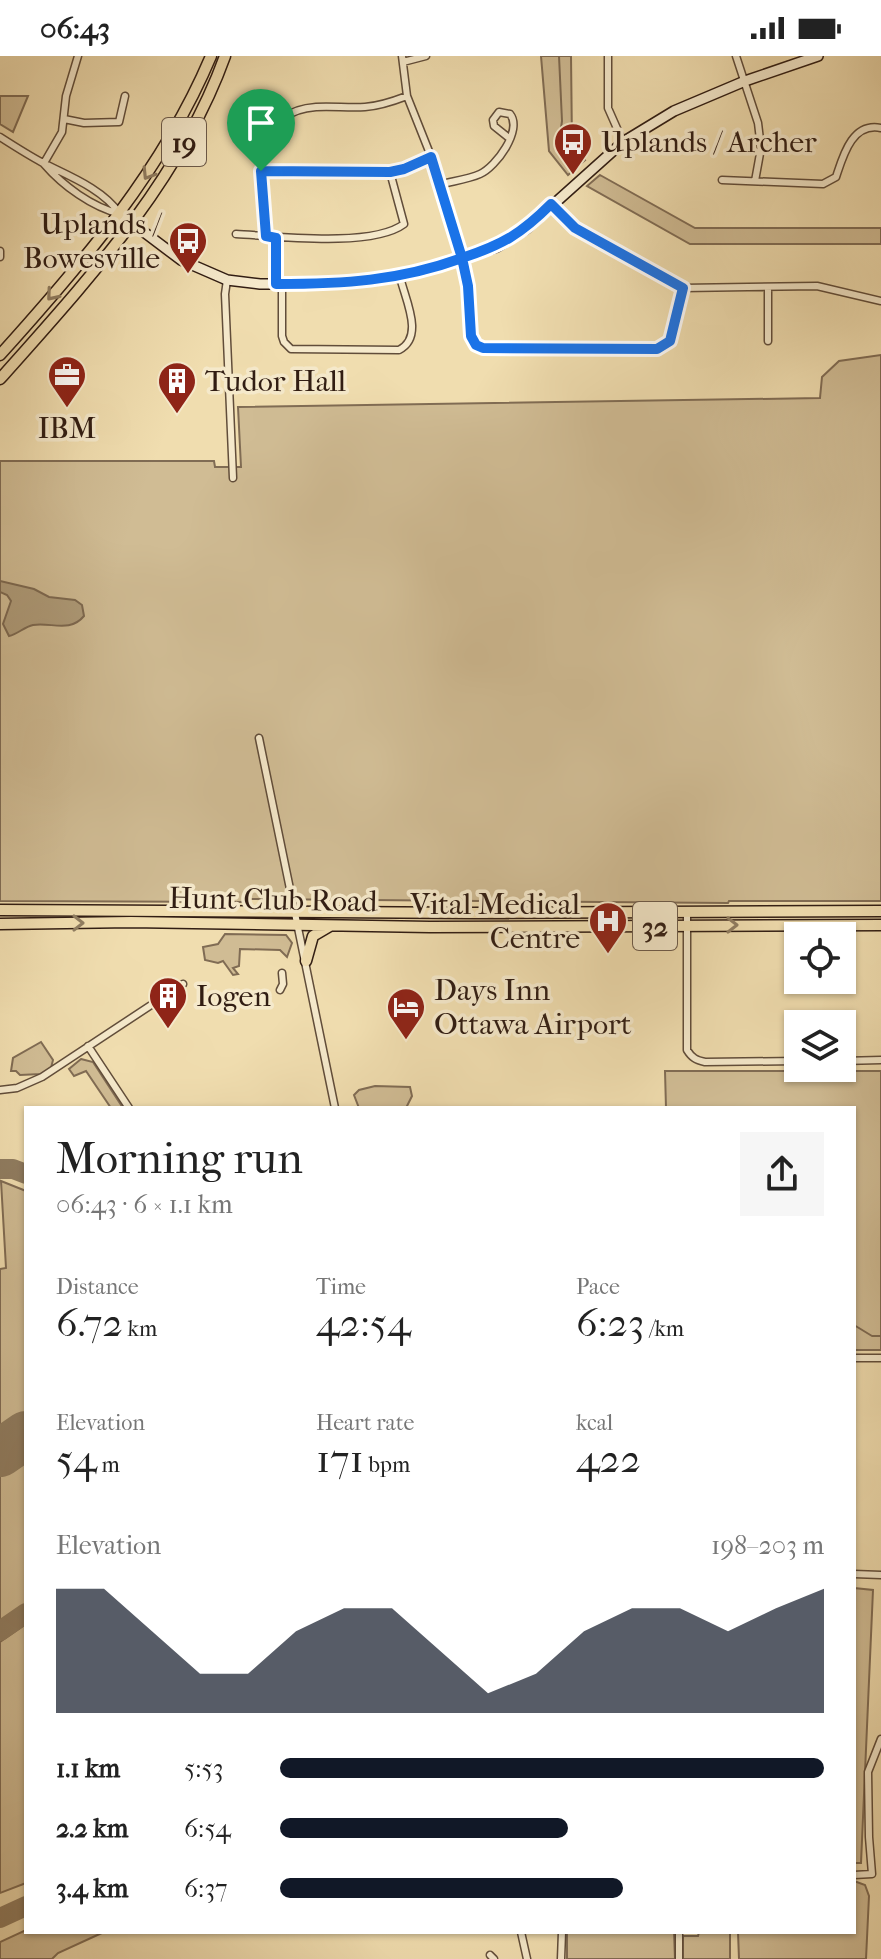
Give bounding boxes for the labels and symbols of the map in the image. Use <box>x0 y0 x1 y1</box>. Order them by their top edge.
pin <box>227 89 295 171</box>
road number: 19 <box>162 118 206 166</box>
bus stop icon: Uplands / Archer <box>552 121 594 176</box>
place label: Uplands / Archer <box>601 125 817 160</box>
one-way arrow <box>142 165 157 179</box>
place label: Uplands / Bowesville <box>23 207 163 276</box>
bus stop icon: Uplands / Bowesville <box>167 220 209 275</box>
one-way arrow <box>47 286 62 300</box>
office icon: IBM <box>46 354 88 409</box>
building icon: Tudor Hall <box>156 360 198 415</box>
place label: Tudor Hall <box>205 364 346 399</box>
place label: IBM <box>38 411 96 446</box>
street label: Hunt Club Road <box>168 881 378 919</box>
place label: Vital Medical Centre <box>409 887 580 956</box>
hospital icon: Vital Medical Centre <box>587 900 629 955</box>
road number: 32 <box>633 902 677 950</box>
one-way arrow <box>72 914 85 932</box>
one-way arrow <box>726 916 739 934</box>
place label: Days Inn Ottawa Airport <box>434 973 632 1042</box>
building icon: Iogen <box>147 975 189 1030</box>
place label: Iogen <box>196 979 271 1014</box>
hotel icon: Days Inn Ottawa Airport <box>385 986 427 1041</box>

